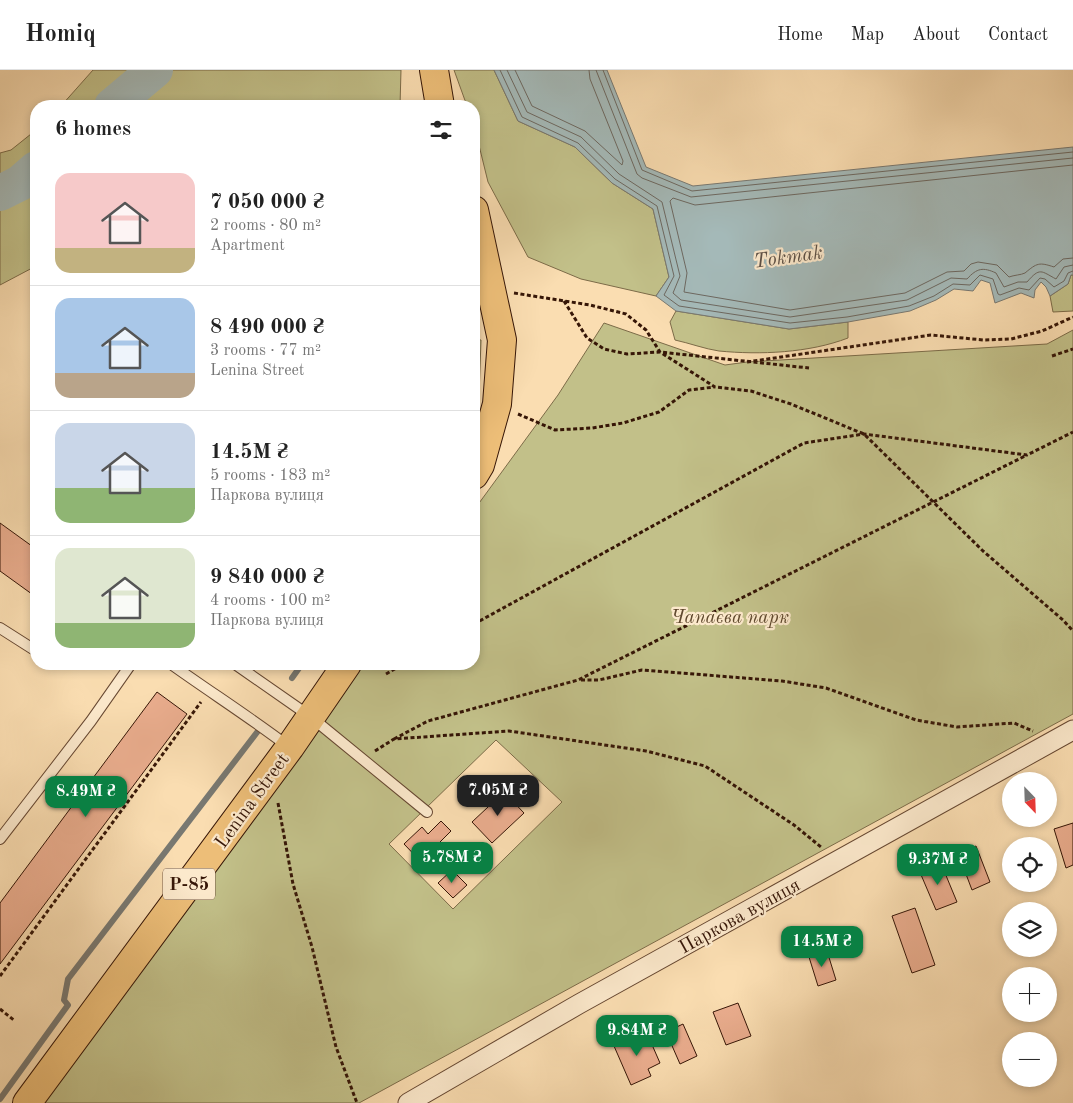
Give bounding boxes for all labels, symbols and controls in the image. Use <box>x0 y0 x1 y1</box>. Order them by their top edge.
text: Homiq <box>25 23 96 47</box>
text: Home <box>777 26 823 44</box>
text: Map <box>851 26 884 44</box>
text: About <box>912 26 960 44</box>
text: Contact <box>988 26 1048 44</box>
icon: filters <box>427 116 455 144</box>
text: 6 homes <box>55 119 131 140</box>
text: 7 050 000 ₴ <box>210 192 324 213</box>
icon: home <box>95 193 155 253</box>
text: 2 rooms · 80 m² <box>210 218 321 234</box>
text: Apartment <box>210 238 285 254</box>
water label: Tokmak <box>752 243 824 273</box>
text: 8 490 000 ₴ <box>210 317 324 338</box>
icon: home <box>95 318 155 378</box>
text: 3 rooms · 77 m² <box>210 343 321 359</box>
text: Lenina Street <box>210 363 304 379</box>
text: 14.5M ₴ <box>210 442 289 463</box>
icon: home <box>95 443 155 503</box>
text: 5 rooms · 183 m² <box>210 468 330 484</box>
text: Паркова вулиця <box>210 488 324 504</box>
text: 9 840 000 ₴ <box>210 567 324 588</box>
icon: home <box>95 568 155 628</box>
text: 4 rooms · 100 m² <box>210 593 330 609</box>
park label: Чапаєва парк <box>671 609 789 628</box>
text: Паркова вулиця <box>210 613 324 629</box>
street label: Lenina Street <box>212 751 294 852</box>
north arrow <box>1002 772 1058 828</box>
map controls <box>1002 772 1057 1087</box>
pin: 7.05M ₴ <box>452 774 544 817</box>
pin: 8.49M ₴ <box>40 776 132 818</box>
text: 7.05M ₴ <box>468 783 528 799</box>
text: 8.49M ₴ <box>56 784 116 800</box>
button: locate <box>1002 837 1057 892</box>
pin: 5.78M ₴ <box>406 842 498 884</box>
pin: 9.37M ₴ <box>892 844 984 886</box>
text: 5.78M ₴ <box>422 850 482 866</box>
text: 9.37M ₴ <box>908 852 968 868</box>
road number: Р-85 <box>163 869 215 900</box>
street label: Паркова вулиця <box>676 876 804 958</box>
button: layers <box>1002 902 1057 957</box>
pin: 14.5M ₴ <box>776 926 868 968</box>
text: 14.5M ₴ <box>792 934 852 950</box>
button: + <box>1002 967 1057 1022</box>
pin: 9.84M ₴ <box>591 1014 683 1057</box>
text: 9.84M ₴ <box>607 1023 667 1039</box>
button: − <box>1002 1032 1057 1087</box>

